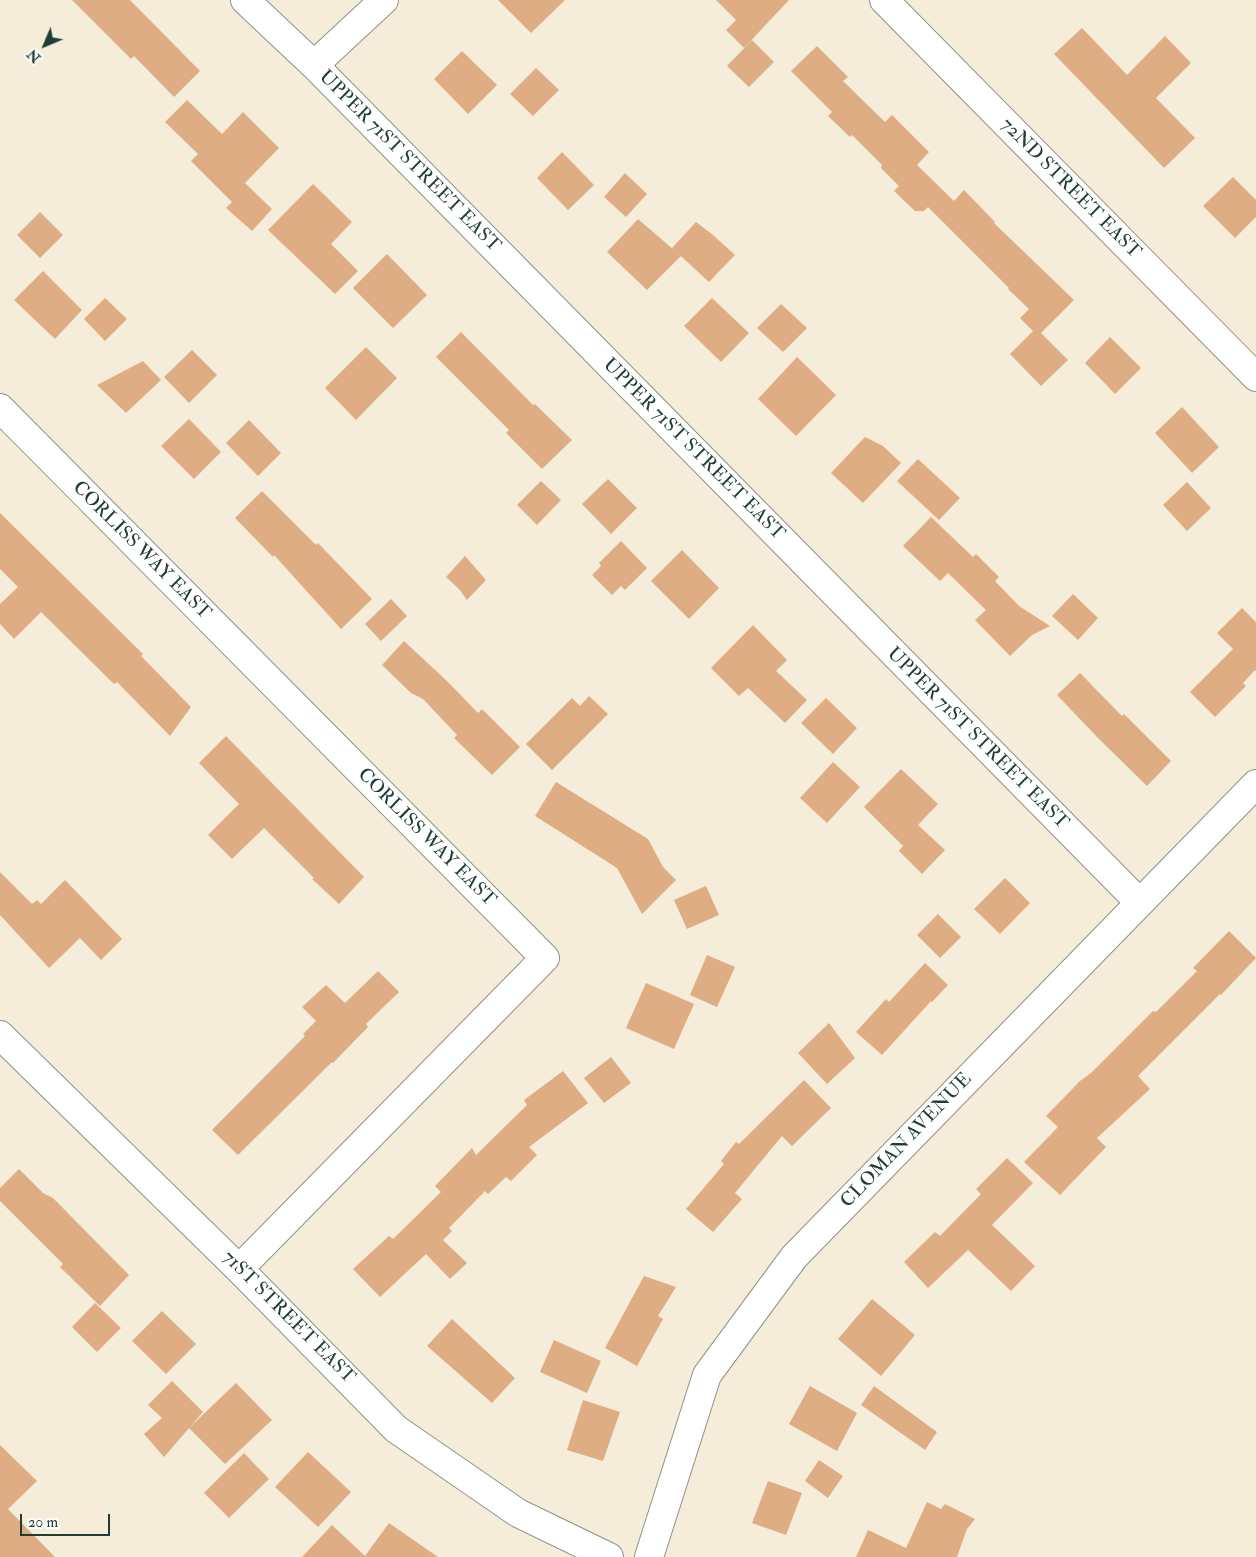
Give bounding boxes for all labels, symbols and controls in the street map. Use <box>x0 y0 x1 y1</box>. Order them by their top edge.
north arrow <box>20 20 70 70</box>
text: N <box>24 46 44 66</box>
street label: UPPER 71ST STREET EAST <box>313 66 505 258</box>
street label: 72ND STREET EAST <box>995 114 1145 264</box>
street label: UPPER 71ST STREET EAST <box>597 354 789 546</box>
street label: CORLISS WAY EAST <box>67 477 215 625</box>
street label: UPPER 71ST STREET EAST <box>881 643 1073 835</box>
street label: CORLISS WAY EAST <box>352 764 500 912</box>
street label: CLOMAN AVENUE <box>837 1069 977 1213</box>
street label: 71ST STREET EAST <box>217 1247 359 1389</box>
scale bar <box>22 1504 112 1536</box>
text: 20 m <box>28 1513 58 1532</box>

